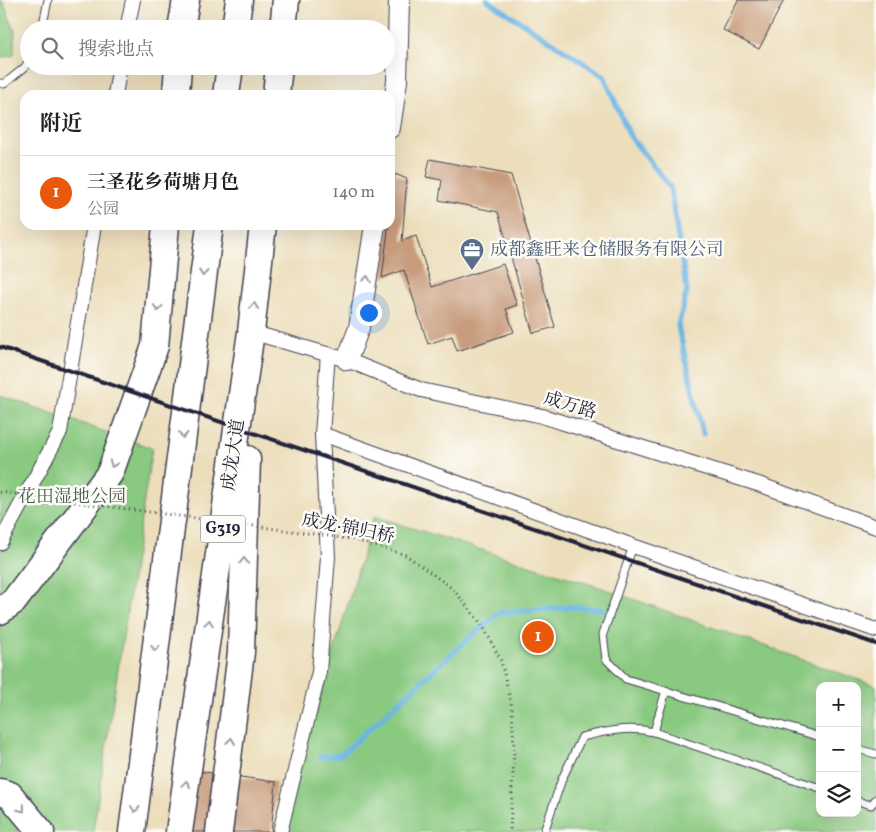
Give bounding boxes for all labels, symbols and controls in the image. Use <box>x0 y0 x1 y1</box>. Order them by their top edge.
search box <box>20 20 395 75</box>
icon: search <box>38 34 66 62</box>
text: 搜索地点 <box>78 37 154 63</box>
text: 附近 <box>40 110 82 139</box>
text: 三圣花乡荷塘月色 <box>87 170 239 196</box>
text: 1 <box>53 182 59 204</box>
text: 140 m <box>333 182 375 204</box>
text: 公园 <box>87 199 119 221</box>
office icon: 成都鑫旺来仓储服务有限公司 <box>459 237 485 271</box>
place label: 成都鑫旺来仓储服务有限公司 <box>490 238 724 263</box>
one-way arrow <box>198 270 209 278</box>
one-way arrow <box>361 275 372 283</box>
your location <box>356 300 382 326</box>
one-way arrow <box>248 302 259 310</box>
one-way arrow <box>153 305 164 313</box>
street label: 成万路 <box>541 386 599 426</box>
street label: 成龙大道 <box>217 418 251 492</box>
one-way arrow <box>178 430 188 439</box>
one-way arrow <box>109 459 119 467</box>
park label: 花田湿地公园 <box>18 485 126 510</box>
street label: 成龙·锦归桥 <box>299 508 397 550</box>
road number: G319 <box>200 516 246 542</box>
one-way arrow <box>239 557 249 564</box>
pin: 1 <box>522 618 554 656</box>
one-way arrow <box>203 619 214 627</box>
one-way arrow <box>150 644 161 652</box>
map controls <box>816 682 861 817</box>
button: + <box>816 682 861 727</box>
button: − <box>816 727 861 772</box>
one-way arrow <box>225 736 236 744</box>
button: layers <box>816 772 861 817</box>
one-way arrow <box>180 779 190 788</box>
one-way arrow <box>17 804 26 813</box>
one-way arrow <box>130 805 140 813</box>

